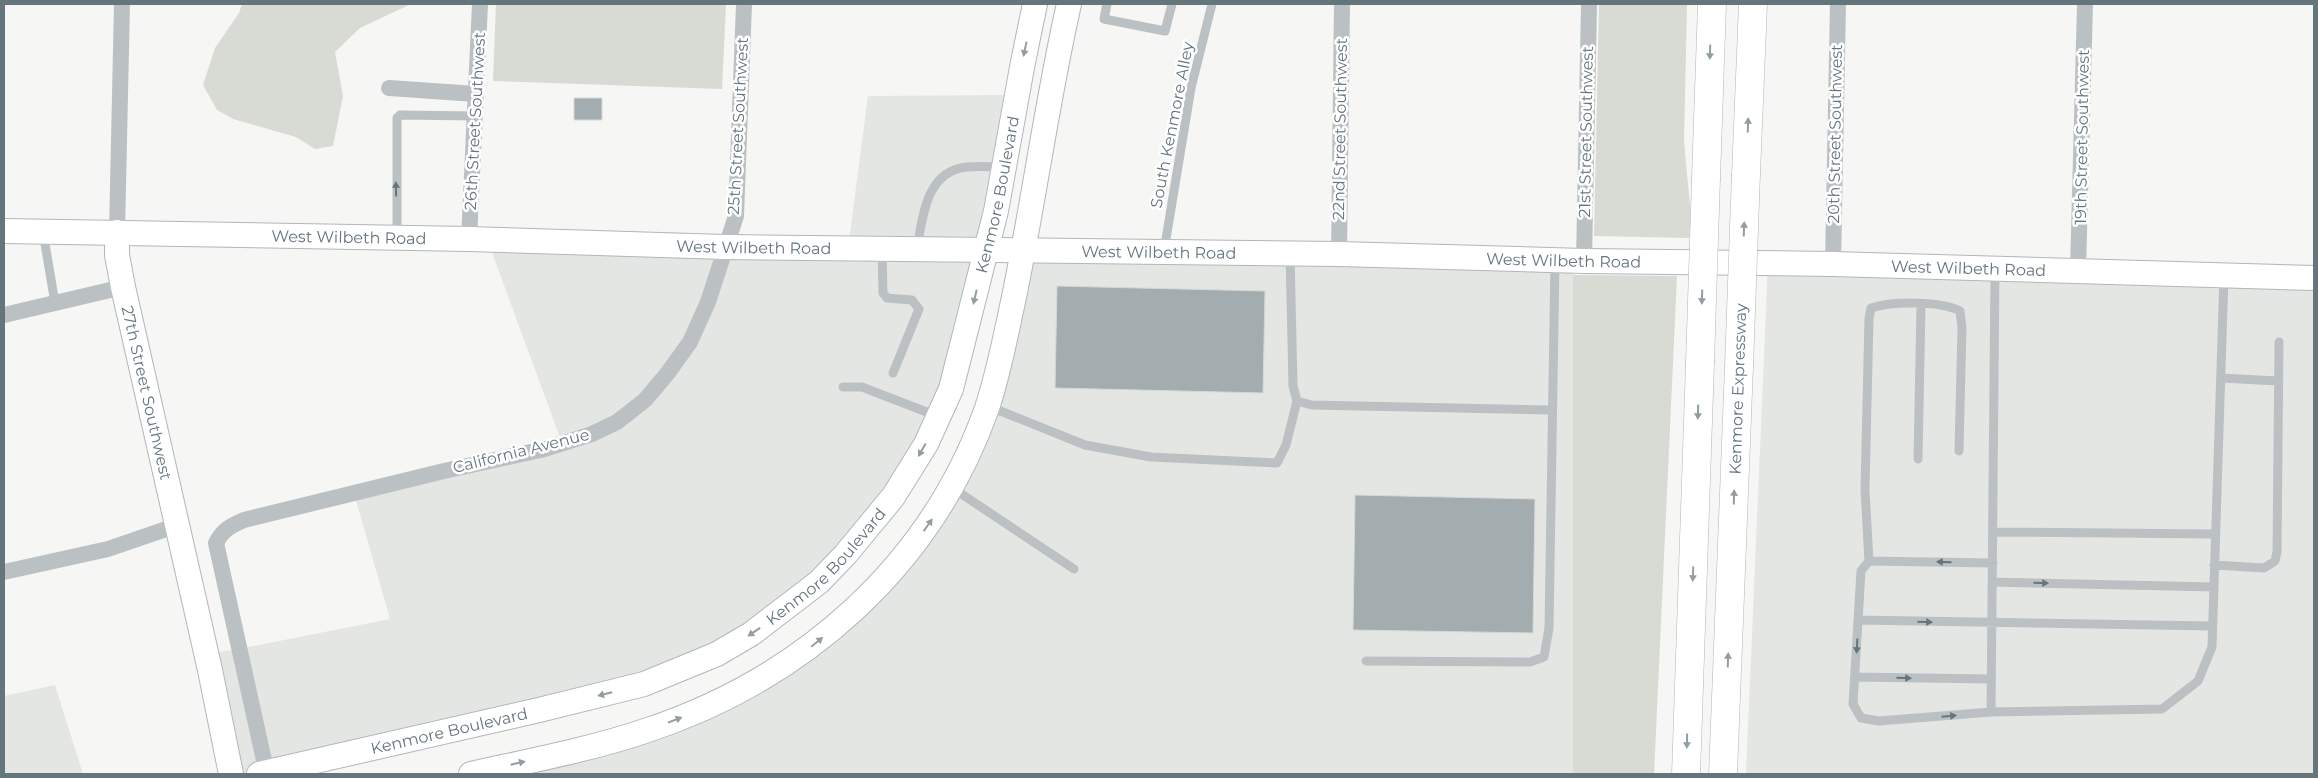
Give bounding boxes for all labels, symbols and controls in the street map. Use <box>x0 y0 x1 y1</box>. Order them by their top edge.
street label: 26th Street Southwest <box>461 31 489 211</box>
street label: 25th Street Southwest <box>724 36 752 215</box>
street label: 22nd Street Southwest <box>1329 37 1351 220</box>
street label: South Kenmore Alley <box>1147 40 1198 210</box>
one-way arrow <box>1021 42 1029 58</box>
street label: 20th Street Southwest <box>1824 44 1846 224</box>
one-way arrow <box>1706 45 1714 61</box>
street label: 21st Street Southwest <box>1575 46 1597 218</box>
street label: 19th Street Southwest <box>2071 49 2093 225</box>
street label: Kenmore Boulevard <box>971 114 1023 275</box>
one-way arrow <box>1745 117 1753 133</box>
one-way arrow <box>392 180 400 196</box>
one-way arrow <box>1741 221 1749 237</box>
street label: West Wilbeth Road <box>271 226 427 248</box>
street label: West Wilbeth Road <box>676 236 831 258</box>
street label: West Wilbeth Road <box>1081 242 1236 262</box>
street label: West Wilbeth Road <box>1486 249 1641 271</box>
street label: West Wilbeth Road <box>1891 256 2046 280</box>
one-way arrow <box>1698 289 1706 305</box>
one-way arrow <box>971 290 979 305</box>
street label: Kenmore Expressway <box>1726 303 1750 475</box>
street label: 27th Street Southwest <box>118 304 176 482</box>
one-way arrow <box>1694 404 1702 420</box>
street label: California Avenue <box>451 425 591 477</box>
one-way arrow <box>918 442 926 457</box>
one-way arrow <box>1731 489 1739 505</box>
street label: Kenmore Boulevard <box>762 504 889 629</box>
one-way arrow <box>923 518 933 532</box>
one-way arrow <box>1936 558 1952 566</box>
one-way arrow <box>1688 567 1696 583</box>
one-way arrow <box>2034 580 2050 588</box>
one-way arrow <box>1917 618 1933 626</box>
one-way arrow <box>747 627 761 636</box>
one-way arrow <box>810 637 823 648</box>
one-way arrow <box>1852 638 1860 654</box>
one-way arrow <box>1724 651 1732 667</box>
one-way arrow <box>1896 674 1912 682</box>
one-way arrow <box>597 690 612 698</box>
street label: Kenmore Boulevard <box>369 703 529 758</box>
one-way arrow <box>1941 712 1957 720</box>
one-way arrow <box>668 716 683 724</box>
one-way arrow <box>1683 733 1691 749</box>
one-way arrow <box>511 759 526 767</box>

